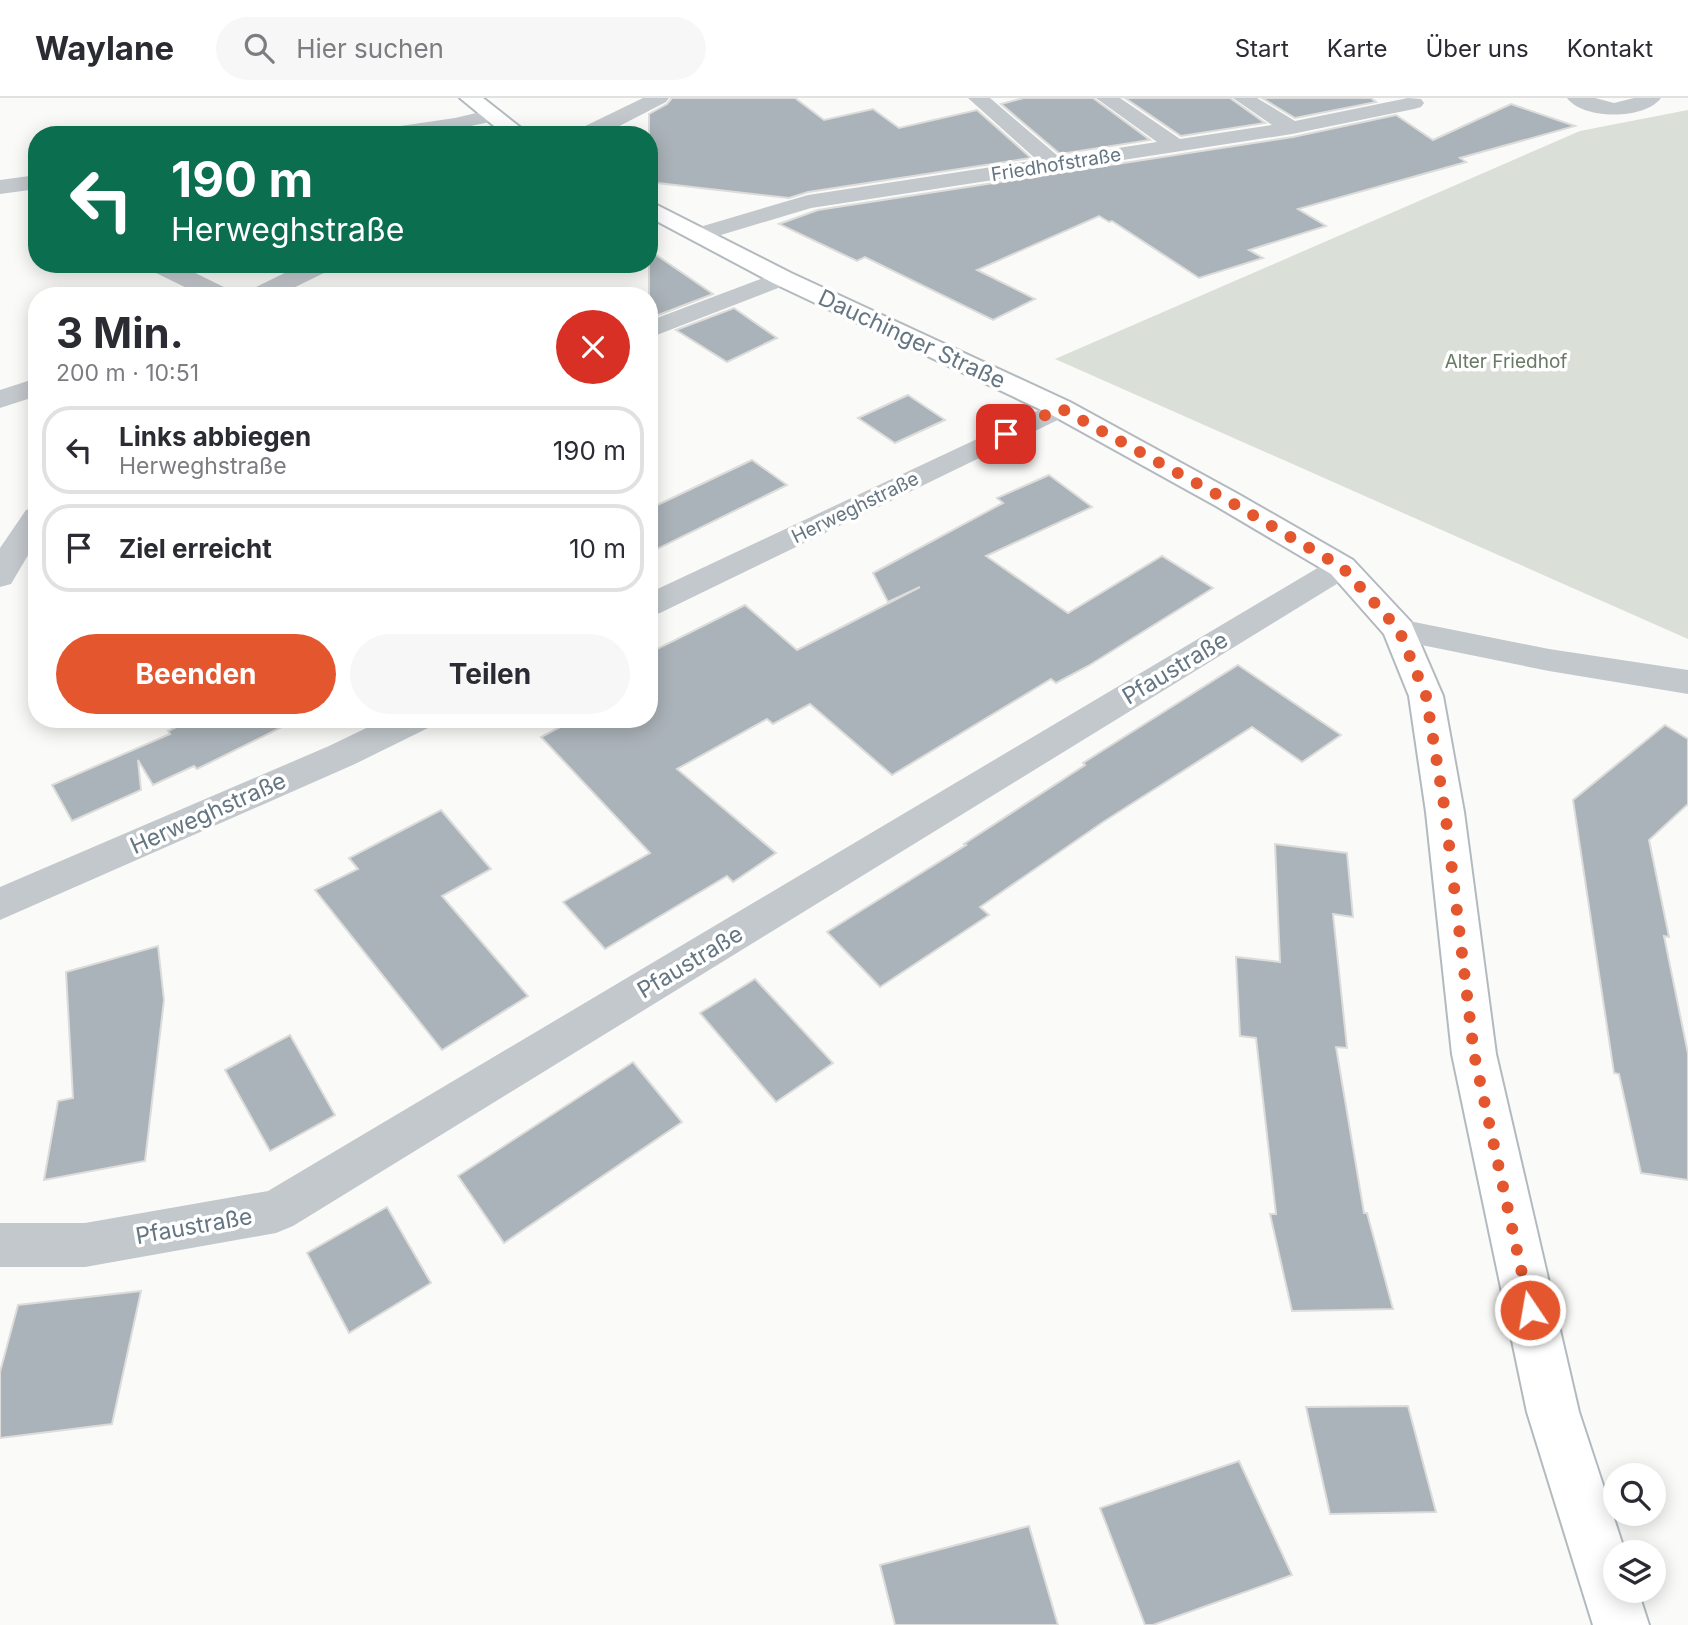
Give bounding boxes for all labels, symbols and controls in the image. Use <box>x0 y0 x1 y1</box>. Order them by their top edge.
search box <box>216 17 706 80</box>
text: Waylane <box>35 28 174 68</box>
icon: search <box>240 29 278 67</box>
text: Hier suchen <box>296 33 444 64</box>
text: Start <box>1235 34 1289 63</box>
text: Karte <box>1327 34 1387 63</box>
text: Über uns <box>1425 34 1529 63</box>
text: Kontakt <box>1567 34 1653 63</box>
street label: Friedhofstraße <box>989 143 1123 186</box>
text: 190 m <box>171 150 313 209</box>
icon: left <box>56 154 147 245</box>
text: Herweghstraße <box>171 210 404 249</box>
street label: Dauchinger Straße <box>814 283 1010 395</box>
text: 3 Min. <box>56 307 184 358</box>
button: close <box>556 310 630 384</box>
park label: Alter Friedhof <box>1445 350 1567 373</box>
text: 200 m · 10:51 <box>56 359 199 387</box>
pin <box>976 404 1036 464</box>
icon: arrive <box>987 415 1025 453</box>
text: Links abbiegen <box>119 421 311 452</box>
icon: left <box>60 431 98 469</box>
text: 190 m <box>553 435 626 466</box>
text: Herweghstraße <box>119 452 287 480</box>
street label: Herweghstraße <box>788 467 923 548</box>
icon: arrive <box>60 529 98 567</box>
text: Ziel erreicht <box>119 533 272 564</box>
text: 10 m <box>569 533 626 564</box>
street label: Pfaustraße <box>1117 626 1233 710</box>
button: Beenden <box>56 634 336 714</box>
button: Teilen <box>350 634 630 714</box>
street label: Herweghstraße <box>126 766 290 860</box>
street label: Pfaustraße <box>632 920 748 1004</box>
street label: Pfaustraße <box>133 1202 255 1250</box>
position arrow <box>1493 1273 1567 1347</box>
map controls <box>1603 1463 1666 1603</box>
button: search <box>1603 1463 1666 1526</box>
button: layers <box>1603 1540 1666 1603</box>

